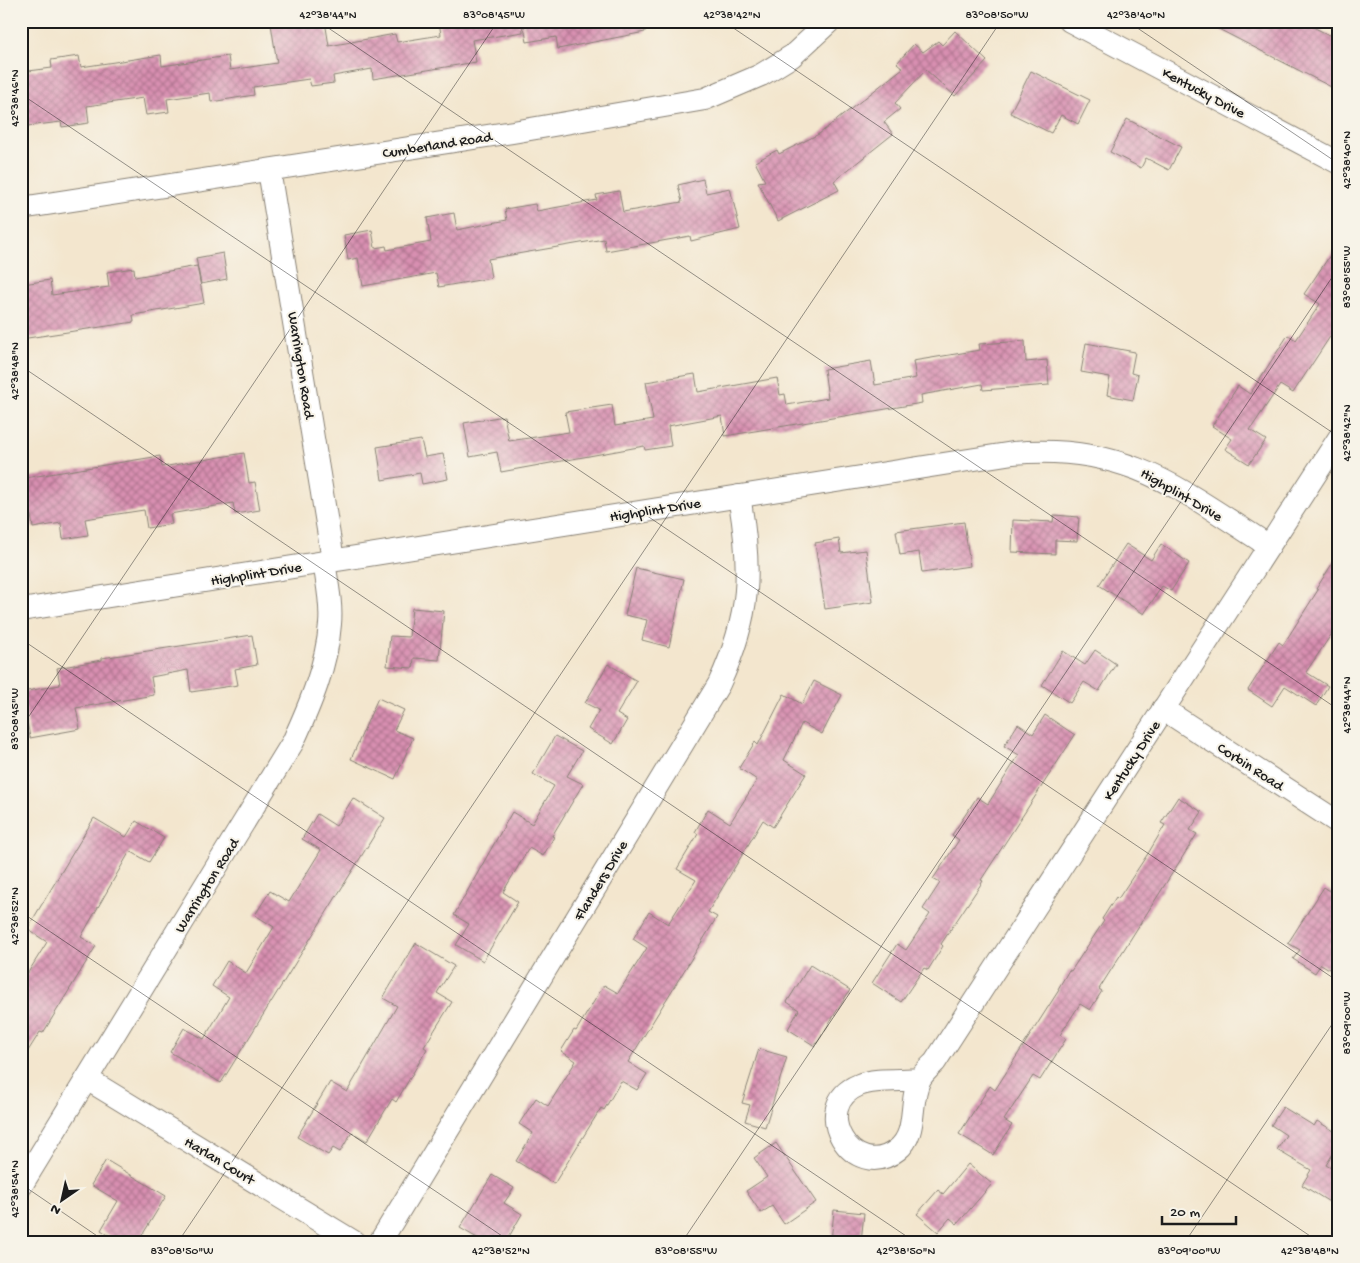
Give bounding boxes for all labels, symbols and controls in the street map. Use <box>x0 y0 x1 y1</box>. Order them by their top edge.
text: 42°38'44"N <box>300 9 357 23</box>
text: 83°08'45"W <box>463 9 525 23</box>
text: 42°38'42"N <box>703 9 761 23</box>
text: 83°08'50"W <box>966 9 1028 23</box>
text: 42°38'40"N <box>1107 9 1165 23</box>
street label: Kentucky Drive <box>1158 64 1248 123</box>
text: 42°38'46"N <box>9 69 23 127</box>
street label: Cumberland Road <box>381 128 495 164</box>
text: 42°38'40"N <box>1341 131 1355 189</box>
text: 83°08'55"W <box>1341 246 1355 308</box>
street label: Warrington Road <box>283 311 318 421</box>
text: 42°38'48"N <box>9 342 23 400</box>
text: 42°38'42"N <box>1341 404 1355 462</box>
street label: Highplint Drive <box>1137 465 1225 527</box>
street label: Highplint Drive <box>609 495 702 527</box>
street label: Highplint Drive <box>210 559 303 591</box>
text: 42°38'44"N <box>1341 676 1355 733</box>
text: 83°08'45"W <box>9 688 23 750</box>
street label: Kentucky Drive <box>1100 718 1165 804</box>
street label: Corbin Road <box>1213 739 1288 797</box>
street label: Warrington Road <box>171 834 245 937</box>
street label: Flanders Drive <box>570 838 633 925</box>
text: 42°38'52"N <box>9 887 23 945</box>
text: 83°09'00"W <box>1341 992 1355 1054</box>
street label: Harlan Court <box>181 1134 259 1191</box>
text: 42°38'54"N <box>9 1160 23 1218</box>
north arrow <box>38 1176 88 1226</box>
scale bar <box>1162 1193 1236 1225</box>
text: N <box>48 1199 65 1218</box>
text: 20 m <box>1170 1204 1200 1222</box>
text: 83°08'50"W <box>151 1245 213 1259</box>
text: 42°38'52"N <box>472 1245 530 1259</box>
text: 83°08'55"W <box>655 1245 717 1259</box>
text: 42°38'50"N <box>877 1245 936 1259</box>
text: 83°09'00"W <box>1158 1245 1220 1259</box>
text: 42°38'48"N <box>1281 1245 1339 1259</box>

